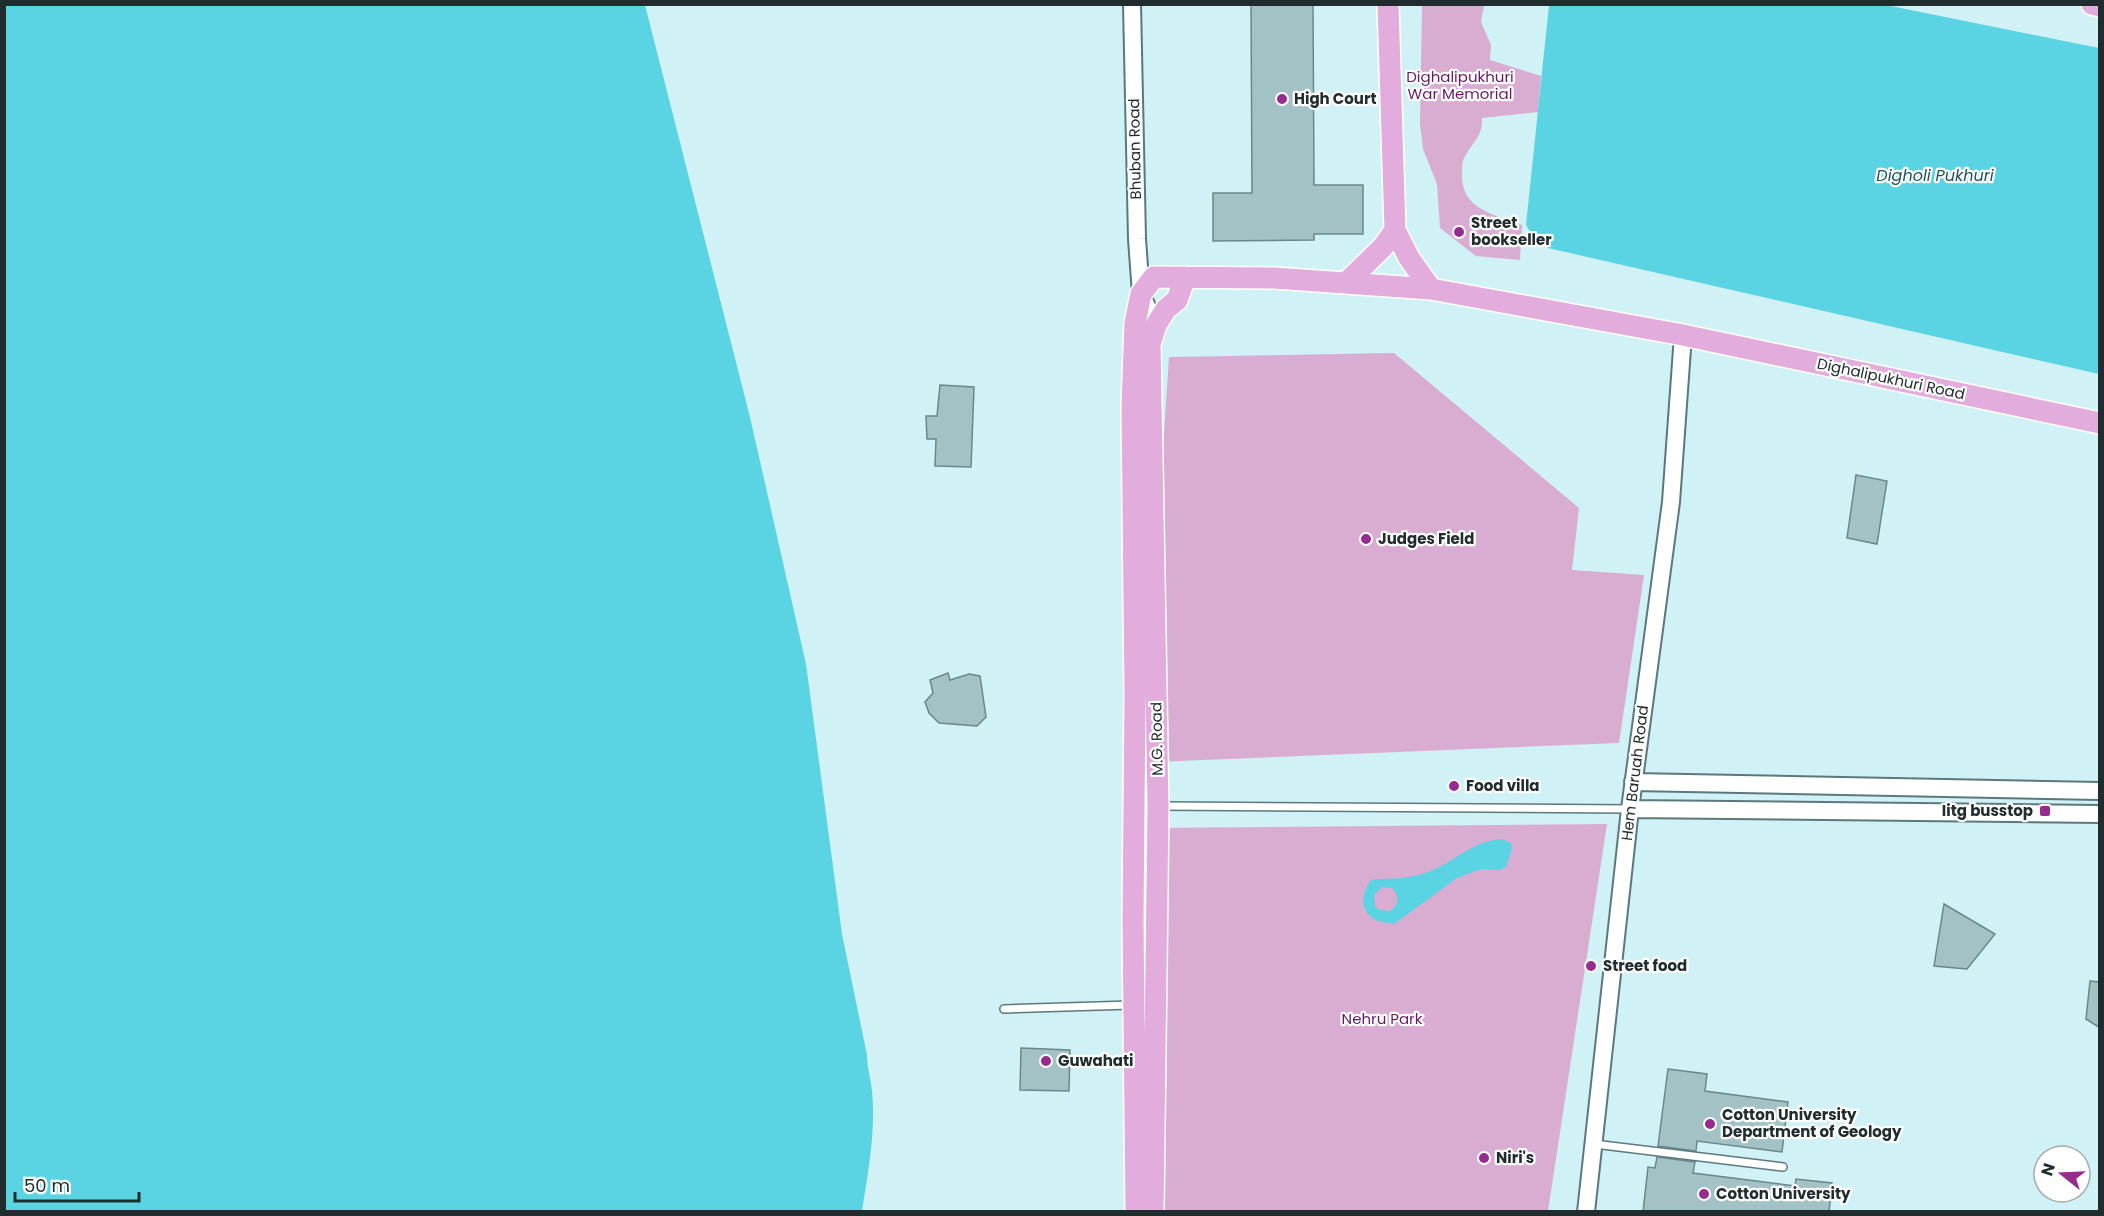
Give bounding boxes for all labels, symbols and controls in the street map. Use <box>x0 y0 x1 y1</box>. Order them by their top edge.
park label: Dighalipukhuri War Memorial <box>1406 66 1514 104</box>
place label: High Court <box>1294 88 1376 109</box>
marker: High Court <box>1275 92 1289 106</box>
street label: Bhuban Road <box>1123 98 1146 200</box>
water label: Digholi Pukhuri <box>1876 164 1995 187</box>
place label: Street bookseller <box>1471 212 1552 250</box>
marker: Street bookseller <box>1452 225 1466 239</box>
street label: Dighalipukhuri Road <box>1815 353 1967 404</box>
place label: Judges Field <box>1378 528 1474 549</box>
marker: Judges Field <box>1359 532 1373 546</box>
street label: M.G. Road <box>1145 702 1168 776</box>
street label: Hem Baruah Road <box>1616 704 1653 842</box>
place label: Food villa <box>1466 775 1540 796</box>
marker: Food villa <box>1447 779 1461 793</box>
place label: Iitg busstop <box>1942 800 2033 821</box>
marker: Iitg busstop <box>2038 804 2052 818</box>
place label: Street food <box>1603 955 1687 976</box>
marker: Street food <box>1584 959 1598 973</box>
park label: Nehru Park <box>1342 1008 1423 1029</box>
place label: Guwahati <box>1058 1050 1134 1071</box>
marker: Guwahati <box>1039 1054 1053 1068</box>
place label: Cotton University Department of Geology <box>1722 1104 1902 1142</box>
marker: Cotton University Department of Geology <box>1703 1117 1717 1131</box>
north arrow <box>2032 1144 2092 1204</box>
place label: Niri's <box>1496 1147 1534 1168</box>
marker: Niri's <box>1477 1151 1491 1165</box>
text: N <box>2035 1160 2061 1179</box>
scale bar <box>15 1165 140 1203</box>
text: 50 m <box>24 1173 70 1198</box>
place label: Cotton University <box>1716 1183 1851 1204</box>
marker: Cotton University <box>1697 1187 1711 1201</box>

